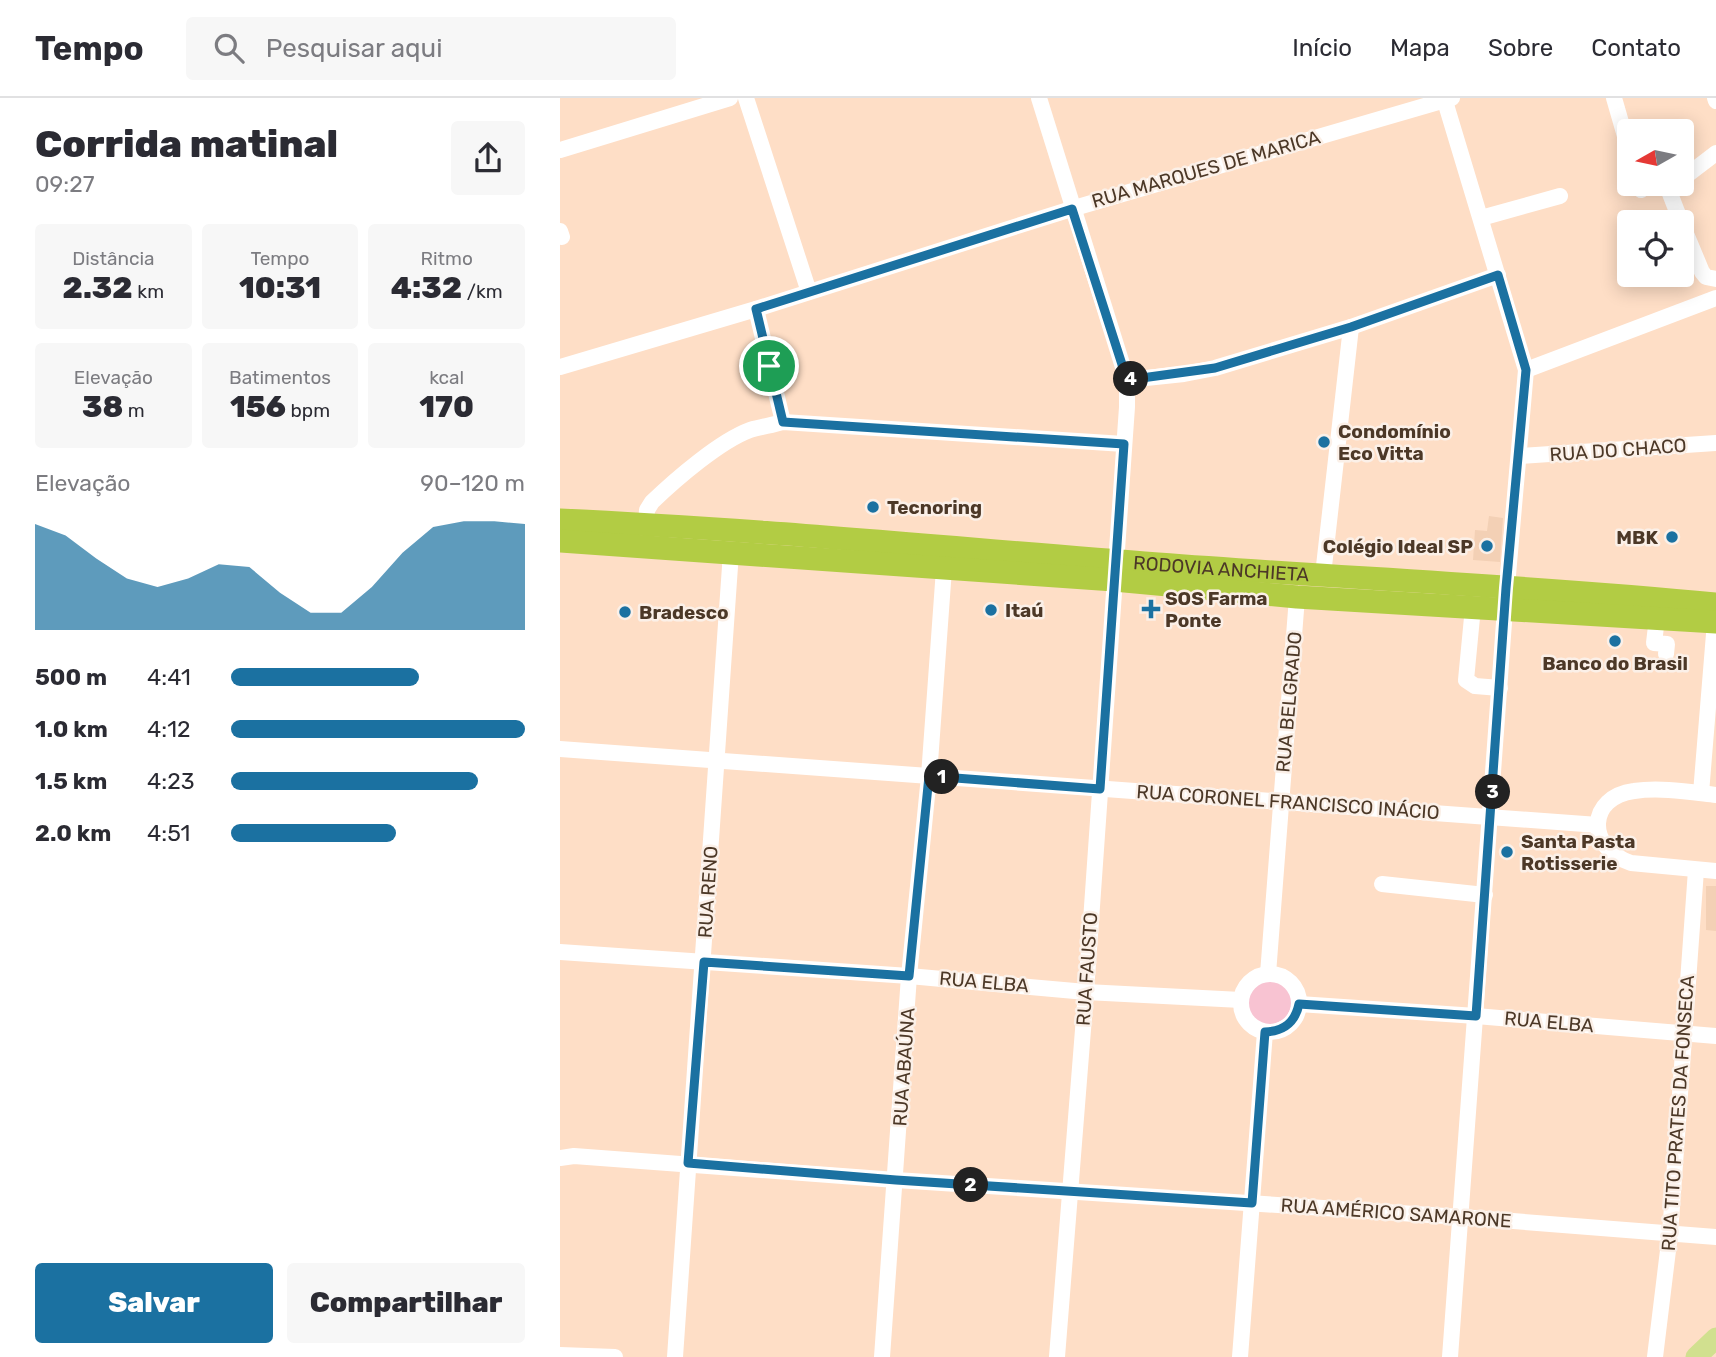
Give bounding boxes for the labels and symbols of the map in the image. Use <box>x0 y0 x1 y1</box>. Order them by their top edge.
north arrow <box>1617 119 1694 196</box>
street label: RUA MARQUES DE MARICA <box>1089 125 1323 213</box>
pin <box>739 336 799 396</box>
pin: 4 <box>1114 362 1148 396</box>
place label: Condomínio Eco Vitta <box>1338 420 1451 465</box>
marker: Condomínio Eco Vitta <box>1316 434 1332 450</box>
street label: RUA DO CHACO <box>1549 434 1687 466</box>
place label: Tecnoring <box>887 496 982 519</box>
marker: Tecnoring <box>865 499 881 515</box>
place label: MBK <box>1616 526 1658 549</box>
marker: MBK <box>1664 529 1680 545</box>
place label: Colégio Ideal SP <box>1323 535 1473 558</box>
marker: Colégio Ideal SP <box>1479 538 1495 554</box>
street label: RODOVIA ANCHIETA <box>1132 551 1310 586</box>
place label: SOS Farma Ponte <box>1165 587 1268 632</box>
place label: Itaú <box>1005 599 1043 622</box>
place label: Bradesco <box>639 601 729 624</box>
marker: SOS Farma Ponte <box>1143 601 1159 617</box>
marker: Itaú <box>983 602 999 618</box>
marker: Bradesco <box>617 604 633 620</box>
street label: RUA BELGRADO <box>1271 631 1307 773</box>
marker: Banco do Brasil <box>1607 633 1623 649</box>
place label: Banco do Brasil <box>1542 652 1688 675</box>
pin: 1 <box>924 760 960 794</box>
pin: 3 <box>1476 774 1510 810</box>
street label: RUA CORONEL FRANCISCO INÁCIO <box>1136 780 1440 824</box>
place label: Santa Pasta Rotisserie <box>1521 830 1635 875</box>
marker: Santa Pasta Rotisserie <box>1499 844 1515 860</box>
street label: RUA RENO <box>693 845 723 939</box>
street label: RUA FAUSTO <box>1072 911 1102 1027</box>
street label: RUA ELBA <box>938 967 1030 997</box>
street label: RUA TITO PRATES DA FONSECA <box>1657 974 1699 1252</box>
street label: RUA ABAÚNA <box>888 1007 920 1127</box>
street label: RUA ELBA <box>1503 1007 1595 1037</box>
pin: 2 <box>954 1168 988 1202</box>
street label: RUA AMÉRICO SAMARONE <box>1280 1193 1512 1233</box>

